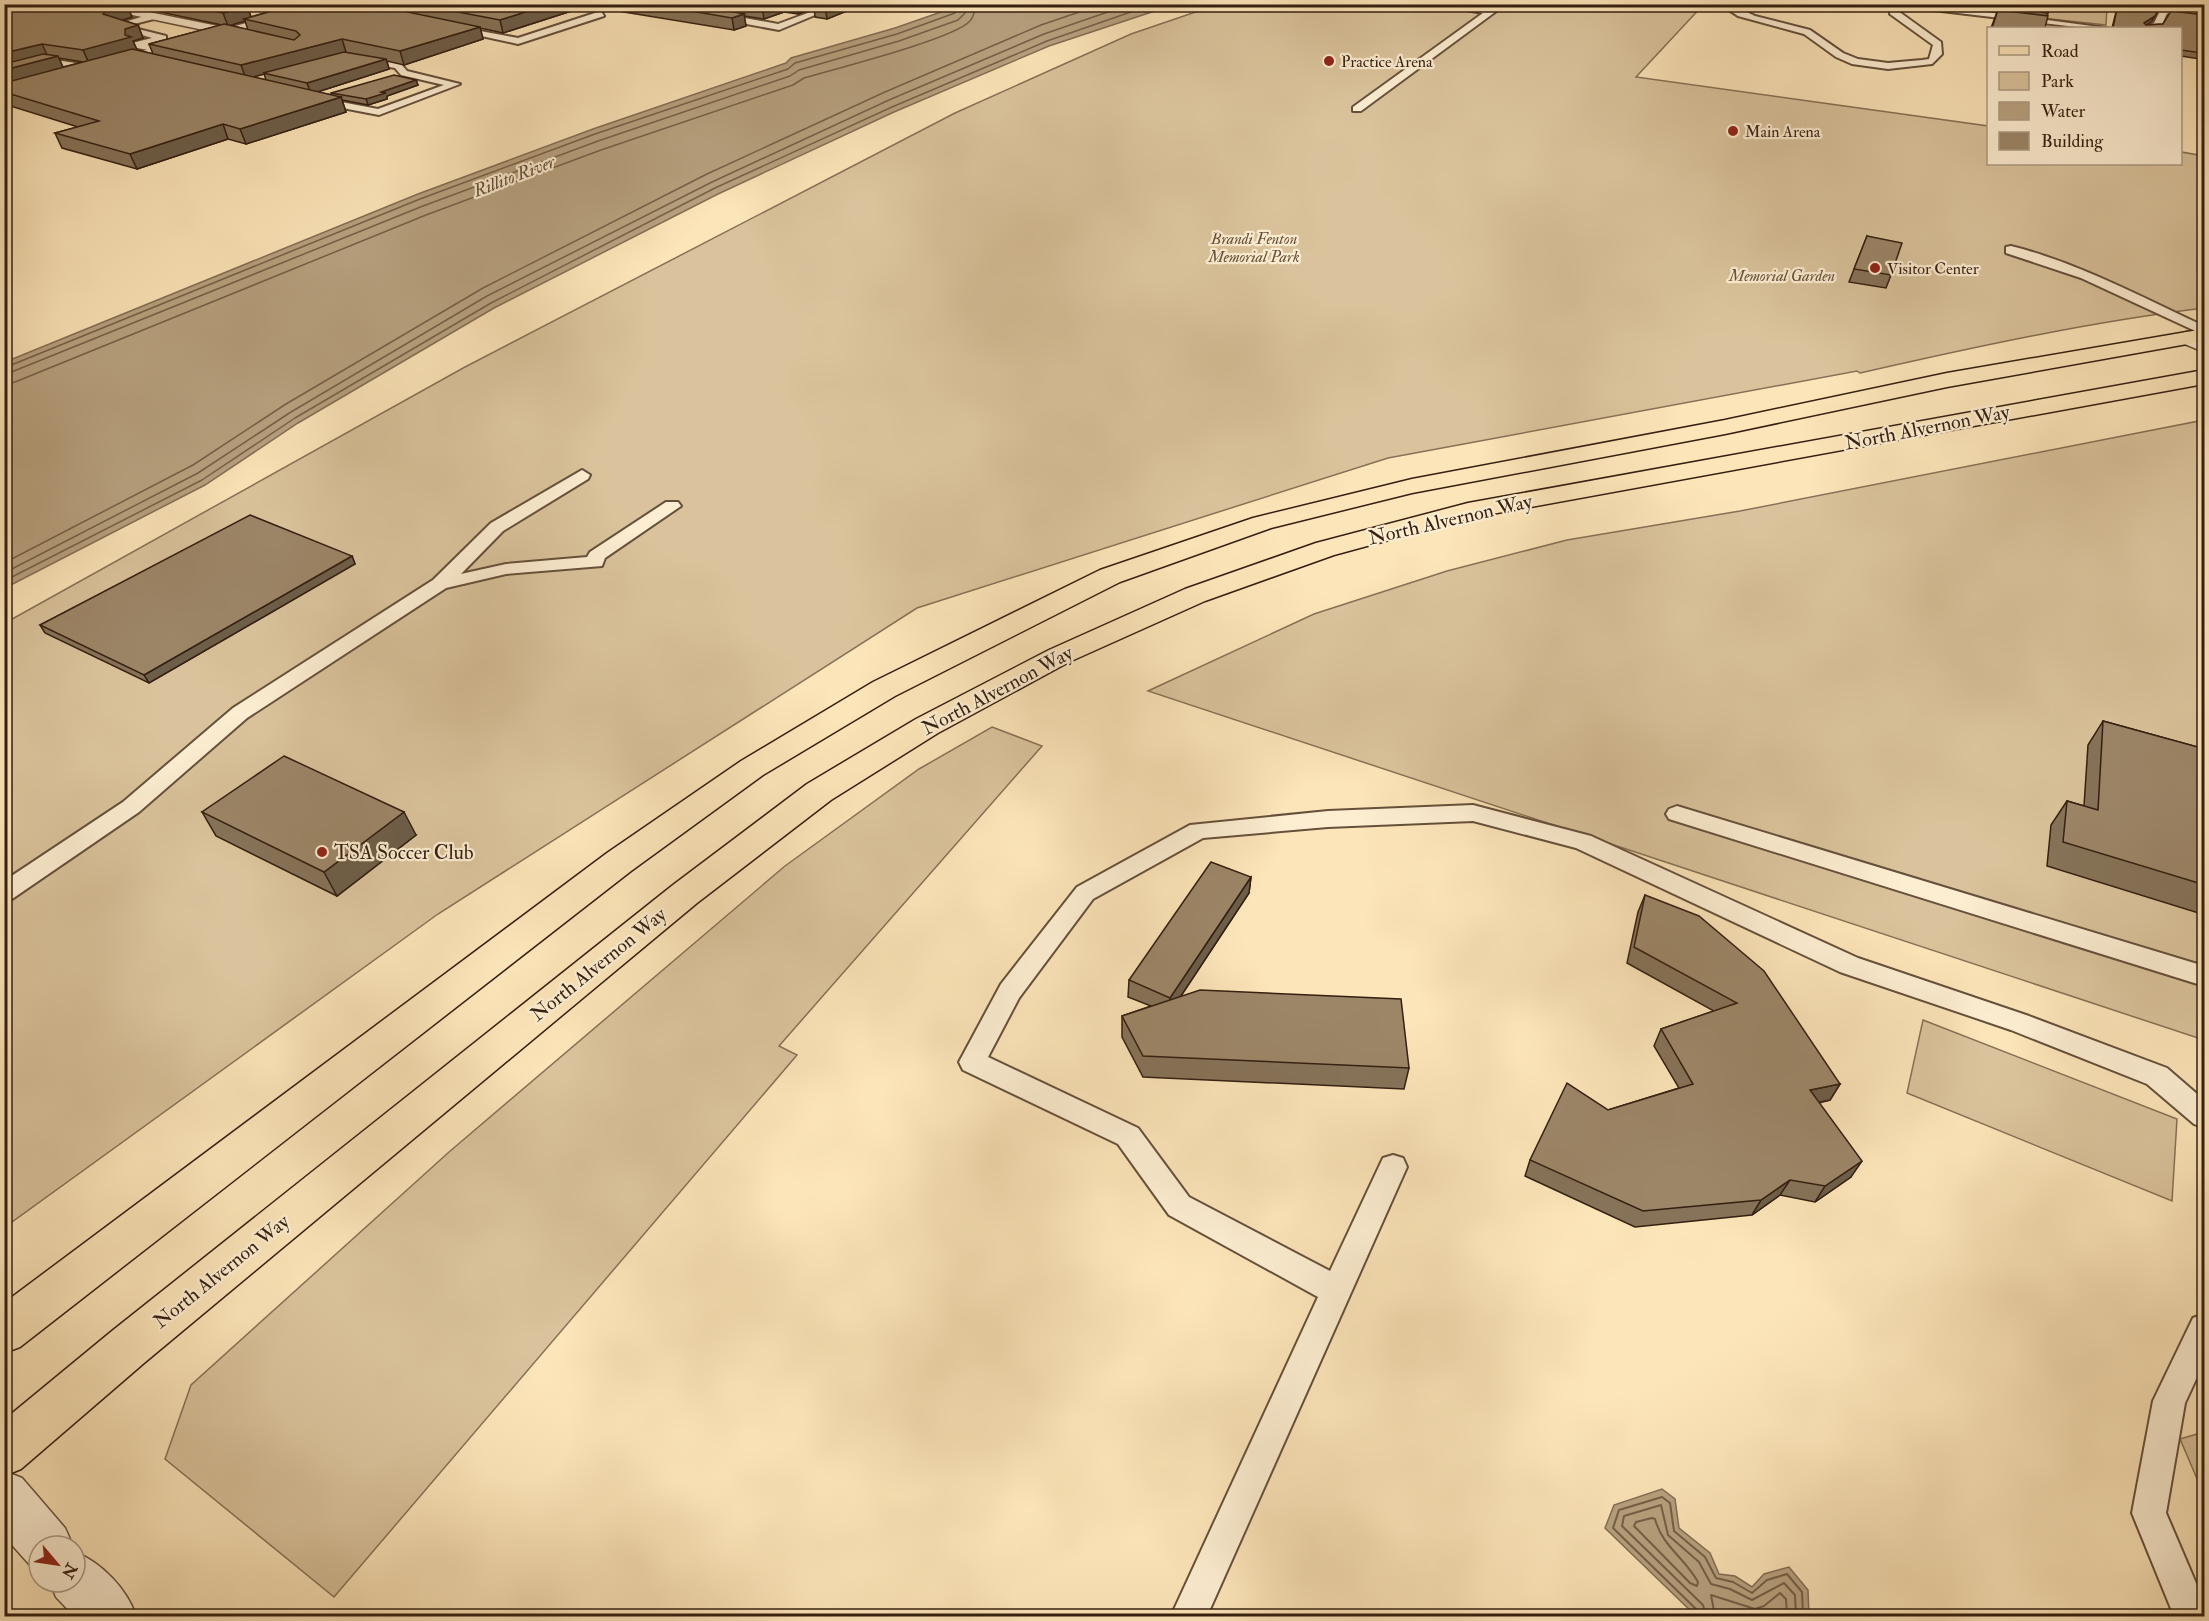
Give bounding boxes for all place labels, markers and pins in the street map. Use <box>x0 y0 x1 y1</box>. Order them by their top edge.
place label: Practice Arena <box>1341 52 1433 72</box>
marker: Practice Arena <box>1322 54 1336 68</box>
place label: Main Arena <box>1745 122 1821 142</box>
marker: Main Arena <box>1726 124 1740 138</box>
place label: Visitor Center <box>1887 259 1979 279</box>
marker: Visitor Center <box>1868 261 1882 275</box>
place label: TSA Soccer Club <box>334 840 474 865</box>
marker: TSA Soccer Club <box>315 845 329 859</box>

